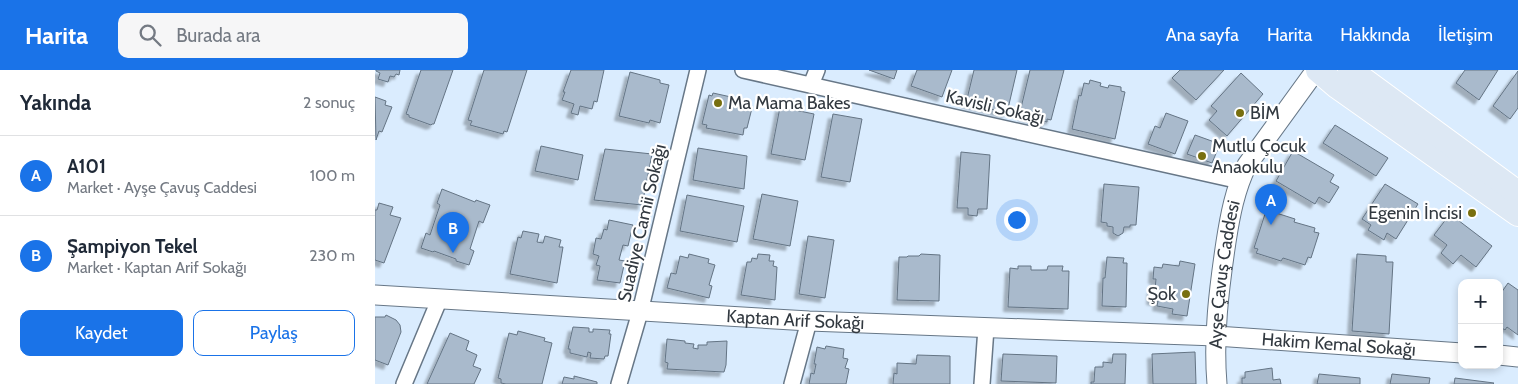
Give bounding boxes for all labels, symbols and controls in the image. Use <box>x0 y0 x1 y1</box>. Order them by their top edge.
search box <box>118 13 468 58</box>
text: Harita <box>25 21 88 50</box>
icon: search <box>136 21 164 49</box>
text: Burada ara <box>176 24 260 47</box>
text: Ana sayfa <box>1166 24 1239 46</box>
text: Harita <box>1267 24 1312 46</box>
text: Hakkında <box>1340 24 1410 46</box>
text: İletişim <box>1438 24 1493 46</box>
street label: Kavisli Sokağı <box>944 85 1046 129</box>
text: Yakında <box>20 90 91 115</box>
place label: Ma Mama Bakes <box>728 92 851 114</box>
text: 2 sonuç <box>303 93 355 112</box>
marker: Ma Mama Bakes <box>712 97 724 109</box>
place label: BİM <box>1250 102 1280 124</box>
marker: BİM <box>1234 107 1246 119</box>
place label: Mutlu Çocuk Anaokulu <box>1212 135 1307 178</box>
street label: Suadiye Camii Sokağı <box>613 142 671 304</box>
marker: Mutlu Çocuk Anaokulu <box>1196 150 1208 162</box>
text: A101 <box>67 155 106 178</box>
text: A <box>31 166 41 185</box>
text: 100 m <box>310 166 355 185</box>
text: Market · Ayşe Çavuş Caddesi <box>67 178 257 197</box>
pin: A <box>1255 184 1287 225</box>
street label: Ayşe Çavuş Caddesi <box>1205 198 1245 349</box>
place label: Egenin İncisi <box>1368 202 1462 224</box>
your location <box>1004 207 1030 233</box>
marker: Egenin İncisi <box>1466 207 1478 219</box>
pin: B <box>437 212 469 253</box>
text: Şampiyon Tekel <box>67 235 198 258</box>
text: B <box>31 246 41 265</box>
text: 230 m <box>309 246 355 265</box>
text: Market · Kaptan Arif Sokağı <box>67 258 247 277</box>
map controls <box>1458 279 1503 369</box>
button: + <box>1458 279 1503 324</box>
place label: Şok <box>1148 283 1177 305</box>
marker: Şok <box>1180 288 1192 300</box>
street label: Kaptan Arif Sokağı <box>726 305 865 334</box>
button: Kaydet <box>20 310 183 356</box>
button: Paylaş <box>193 310 355 356</box>
button: − <box>1458 324 1503 369</box>
street label: Hakim Kemal Sokağı <box>1261 328 1416 361</box>

